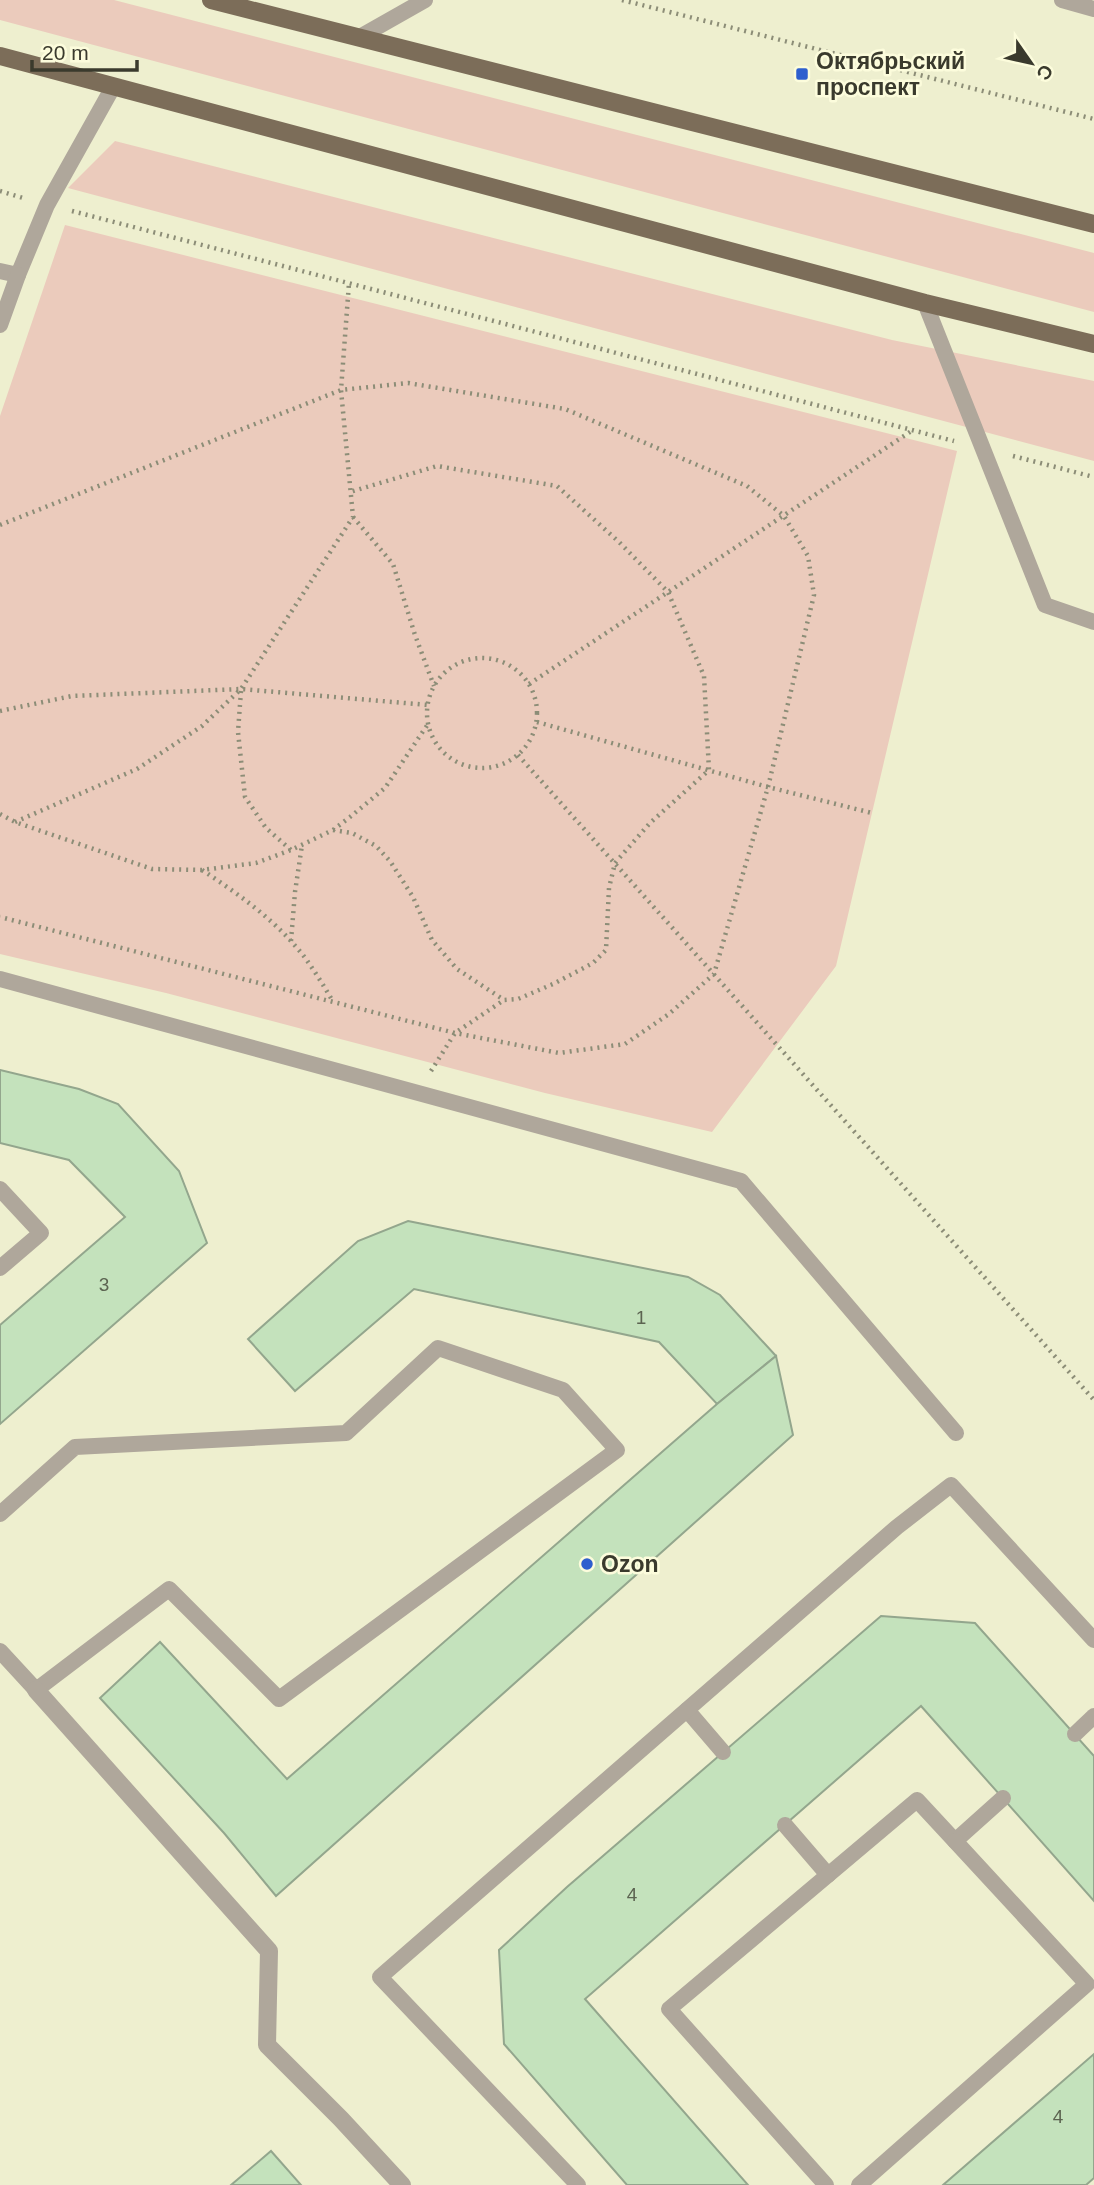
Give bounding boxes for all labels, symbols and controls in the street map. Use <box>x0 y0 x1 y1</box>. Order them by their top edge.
scale bar <box>32 28 136 72</box>
north arrow <box>996 28 1066 98</box>
text: 20 m <box>42 41 89 64</box>
place label: Октябрьский проспект <box>816 48 965 100</box>
text: С <box>1032 61 1057 84</box>
marker: Октябрьский проспект <box>794 66 810 82</box>
house number: 3 <box>99 1274 109 1295</box>
house number: 1 <box>636 1307 646 1328</box>
place label: Ozon <box>601 1551 659 1577</box>
marker: Ozon <box>579 1556 595 1572</box>
house number: 4 <box>627 1884 638 1905</box>
house number: 4 <box>1053 2106 1064 2127</box>

